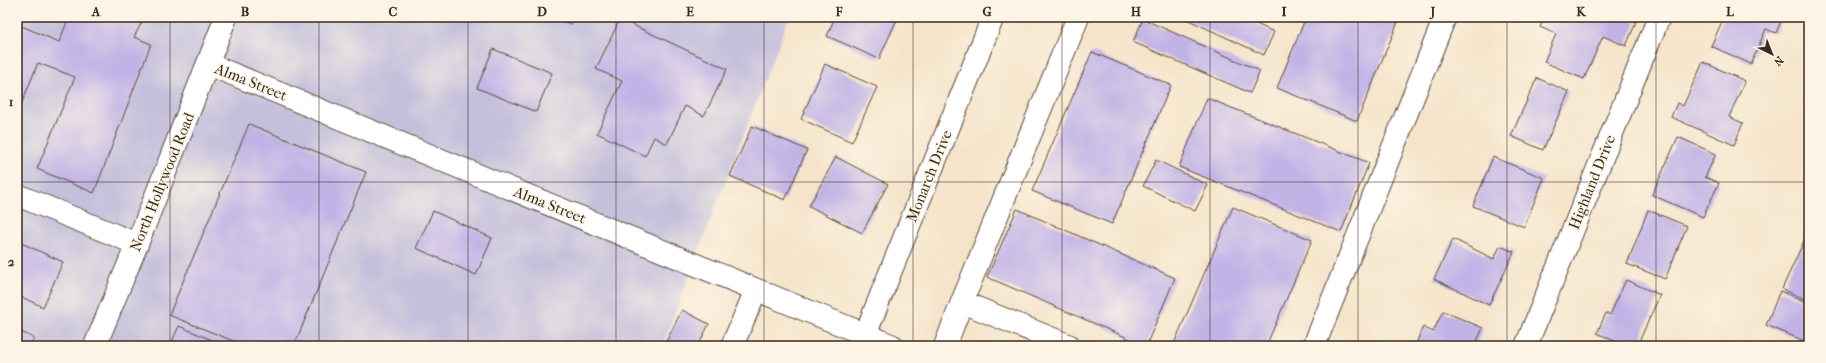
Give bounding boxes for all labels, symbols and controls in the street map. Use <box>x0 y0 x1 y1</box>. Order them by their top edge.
text: A <box>91 4 101 19</box>
text: B <box>241 4 250 19</box>
text: C <box>389 4 398 19</box>
text: D <box>537 4 547 19</box>
text: E <box>686 4 694 19</box>
text: F <box>835 4 843 19</box>
text: G <box>982 4 992 19</box>
text: H <box>1131 4 1142 19</box>
text: I <box>1281 4 1287 19</box>
text: J <box>1429 4 1436 20</box>
text: K <box>1576 4 1587 19</box>
text: L <box>1726 4 1735 19</box>
north arrow <box>1752 34 1792 74</box>
text: N <box>1771 53 1786 69</box>
street label: Alma Street <box>211 59 290 105</box>
text: 1 <box>9 94 14 109</box>
street label: North Hollywood Road <box>126 109 198 254</box>
street label: Monarch Drive <box>902 127 956 225</box>
street label: Highland Drive <box>1565 132 1619 232</box>
street label: Alma Street <box>510 182 589 228</box>
text: 2 <box>8 254 15 269</box>

